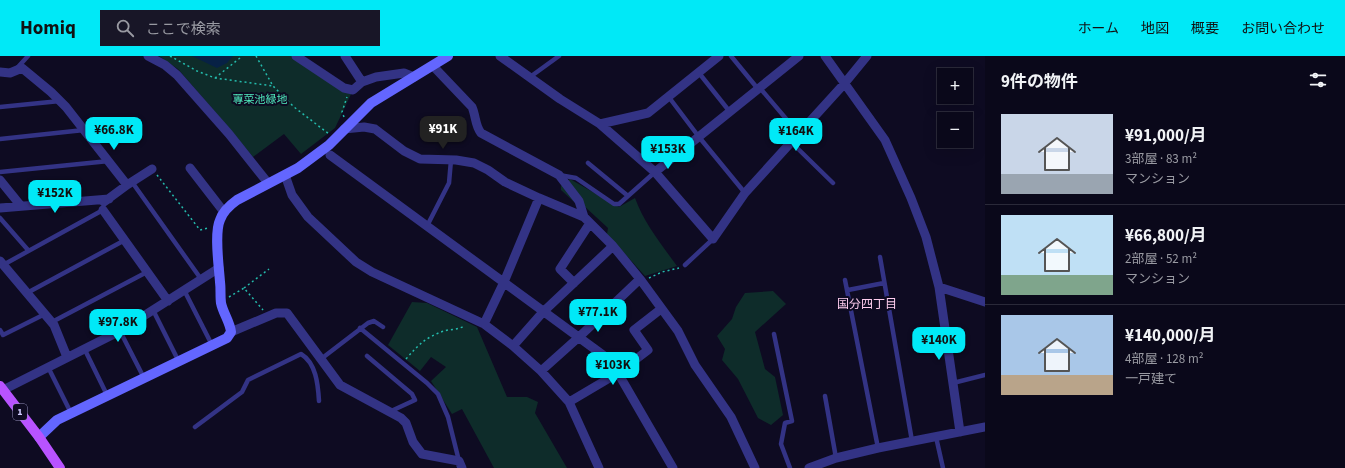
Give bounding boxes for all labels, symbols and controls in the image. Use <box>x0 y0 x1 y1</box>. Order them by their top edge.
search box <box>100 10 380 46</box>
text: Homiq <box>20 15 76 42</box>
icon: search <box>114 17 136 39</box>
text: ここで検索 <box>146 19 221 40</box>
text: ホーム <box>1077 19 1119 39</box>
text: 地図 <box>1141 19 1169 39</box>
text: 概要 <box>1191 19 1219 39</box>
text: お問い合わせ <box>1241 19 1325 39</box>
map controls <box>937 68 973 148</box>
button: + <box>937 68 973 104</box>
icon: filters <box>1307 69 1329 91</box>
text: 9件の物件 <box>1001 70 1078 94</box>
park label: 蓴菜池緑地 <box>233 92 288 107</box>
button: − <box>937 112 973 148</box>
pin: ¥91K <box>419 116 467 150</box>
pin: ¥66.8K <box>81 117 147 151</box>
pin: ¥164K <box>768 118 824 152</box>
text: ¥91K <box>429 120 457 138</box>
text: ¥66.8K <box>94 121 134 139</box>
text: ¥164K <box>778 122 814 140</box>
text: ¥91,000/月 <box>1125 124 1207 148</box>
icon: home <box>1033 130 1081 178</box>
pin: ¥153K <box>640 136 696 170</box>
text: ¥153K <box>650 140 686 158</box>
text: 3部屋 · 83 m² <box>1125 150 1197 168</box>
text: マンション <box>1125 170 1190 188</box>
pin: ¥152K <box>27 180 83 214</box>
text: ¥152K <box>37 184 73 202</box>
text: ¥66,800/月 <box>1125 224 1207 248</box>
icon: home <box>1033 231 1081 279</box>
text: 2部屋 · 52 m² <box>1125 250 1197 268</box>
text: マンション <box>1125 270 1190 288</box>
district label: 国分四丁目 <box>837 296 897 313</box>
pin: ¥77.1K <box>565 299 631 333</box>
text: ¥77.1K <box>578 303 618 321</box>
pin: ¥97.8K <box>85 309 151 343</box>
text: ¥97.8K <box>98 313 138 331</box>
text: ¥140,000/月 <box>1125 324 1216 348</box>
pin: ¥140K <box>911 327 967 361</box>
text: ¥140K <box>921 331 957 349</box>
icon: home <box>1033 331 1081 379</box>
text: 4部屋 · 128 m² <box>1125 350 1203 368</box>
pin: ¥103K <box>585 352 641 386</box>
text: ¥103K <box>595 356 631 374</box>
text: 一戸建て <box>1125 370 1177 388</box>
road number: 1 <box>13 404 27 420</box>

